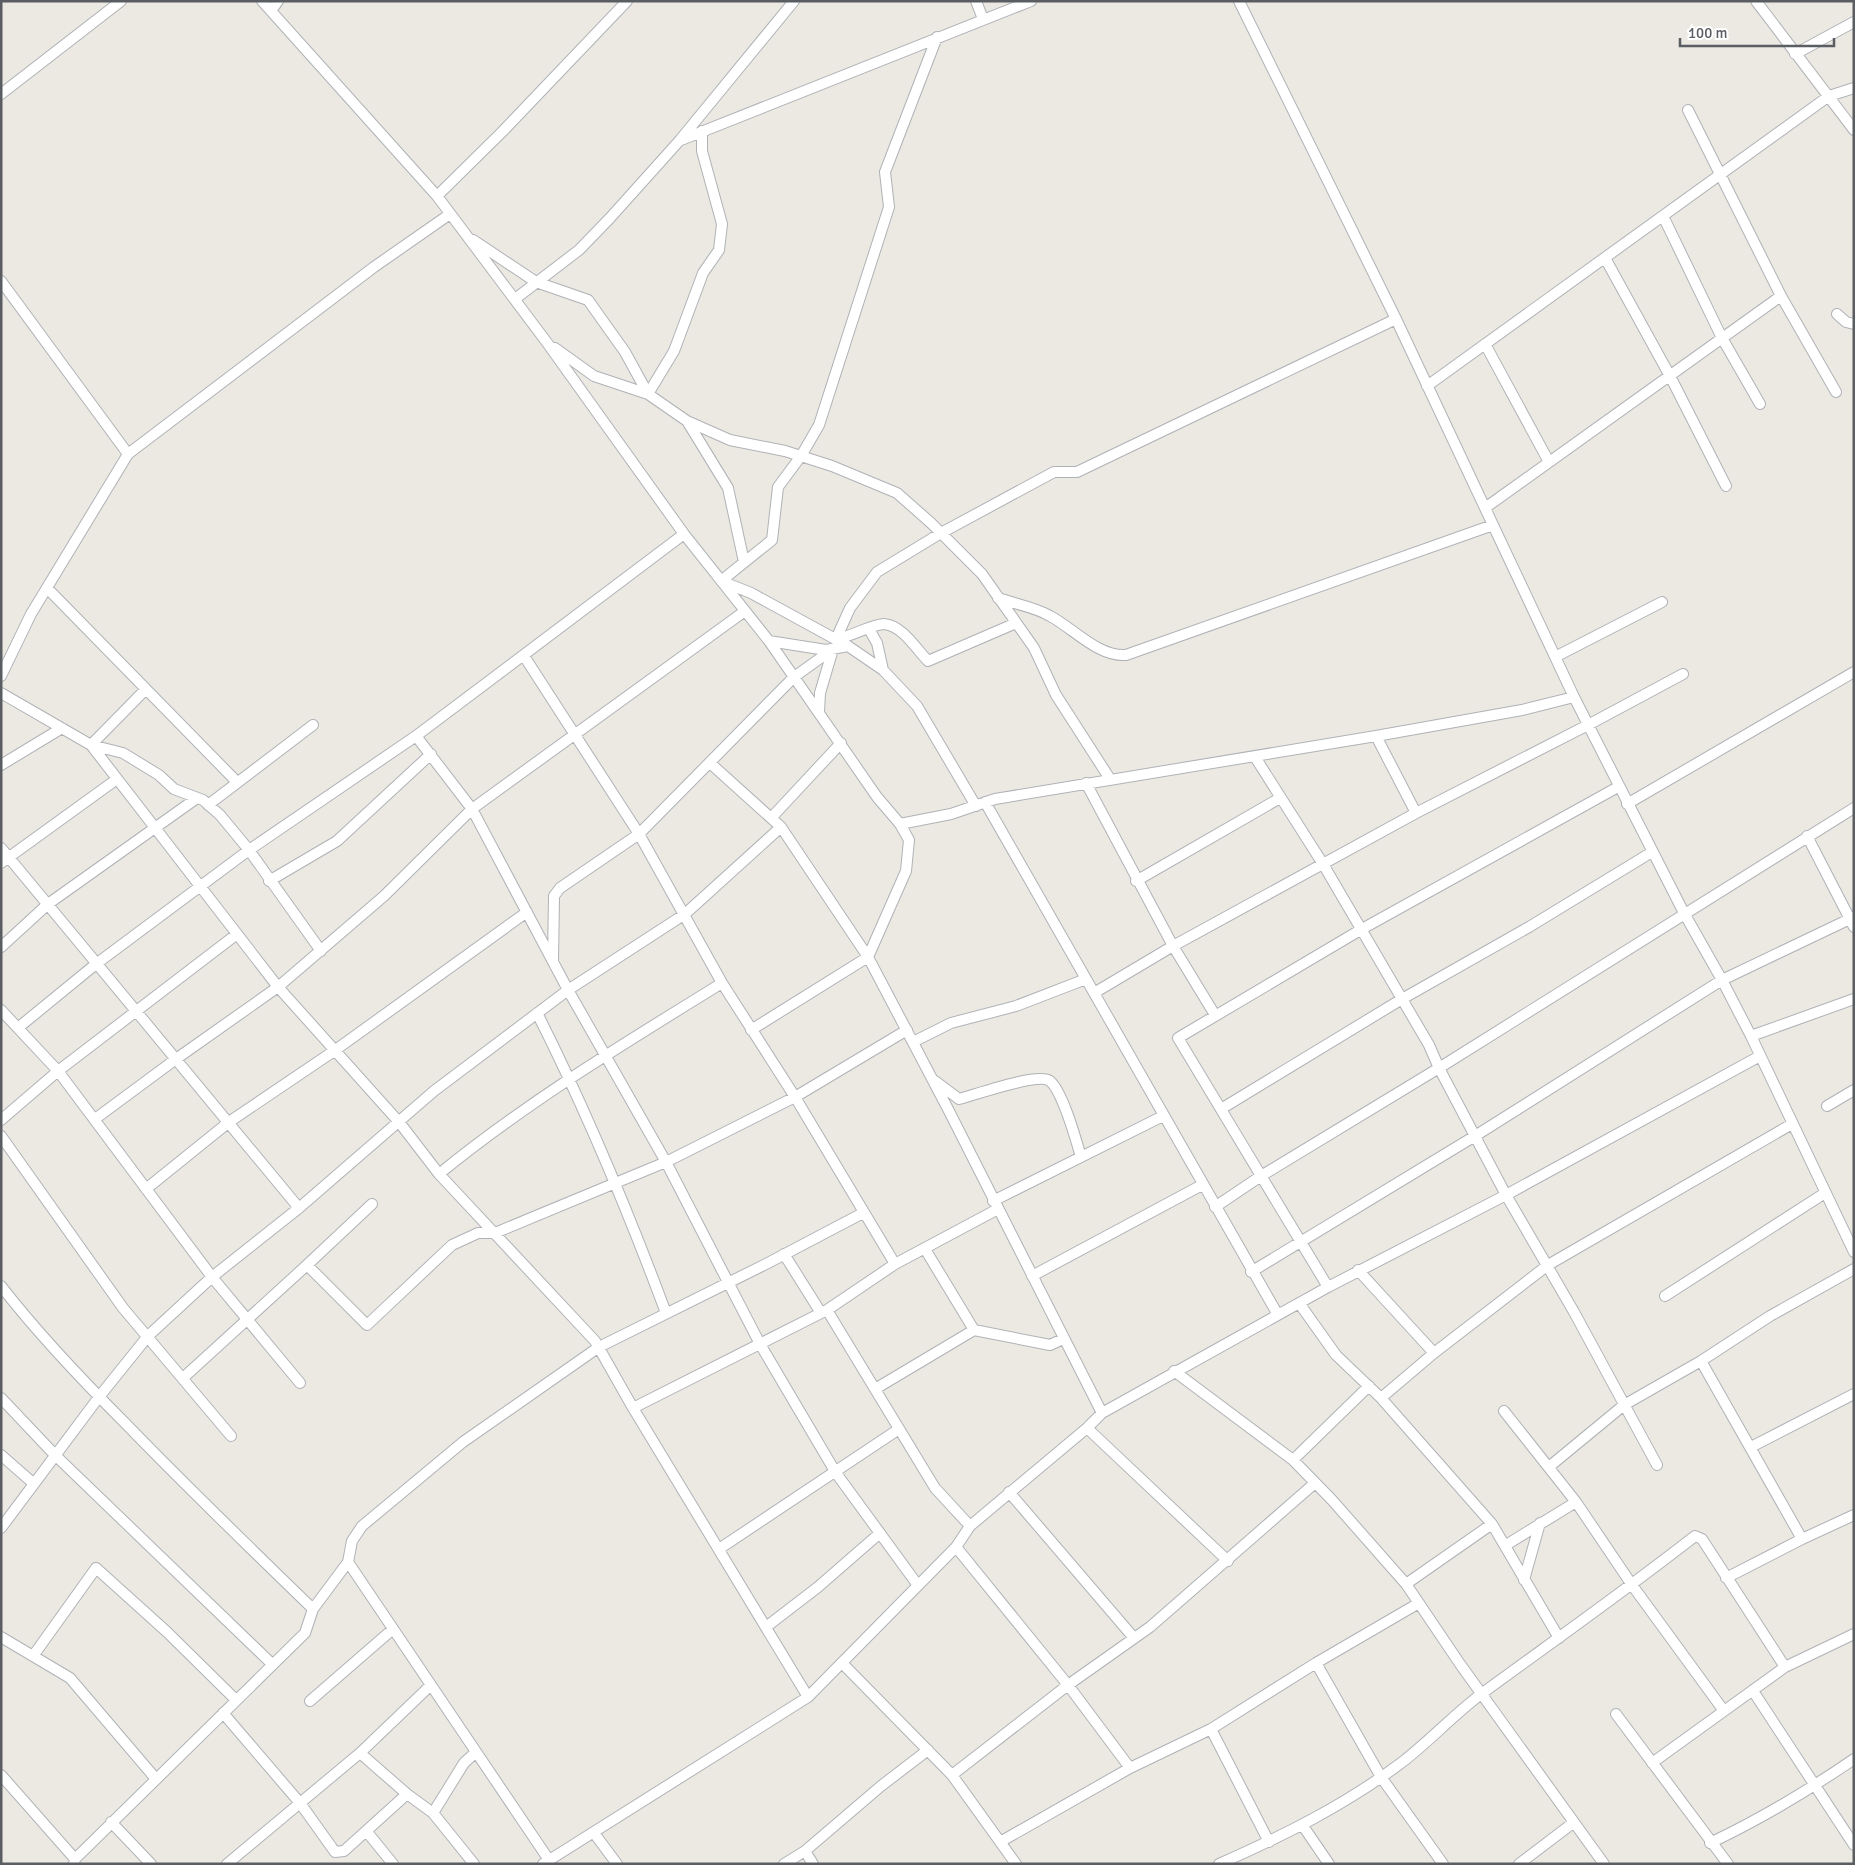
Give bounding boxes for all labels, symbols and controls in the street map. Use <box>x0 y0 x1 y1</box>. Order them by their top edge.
scale bar <box>1680 15 1834 47</box>
text: 100 m <box>1688 24 1728 42</box>

